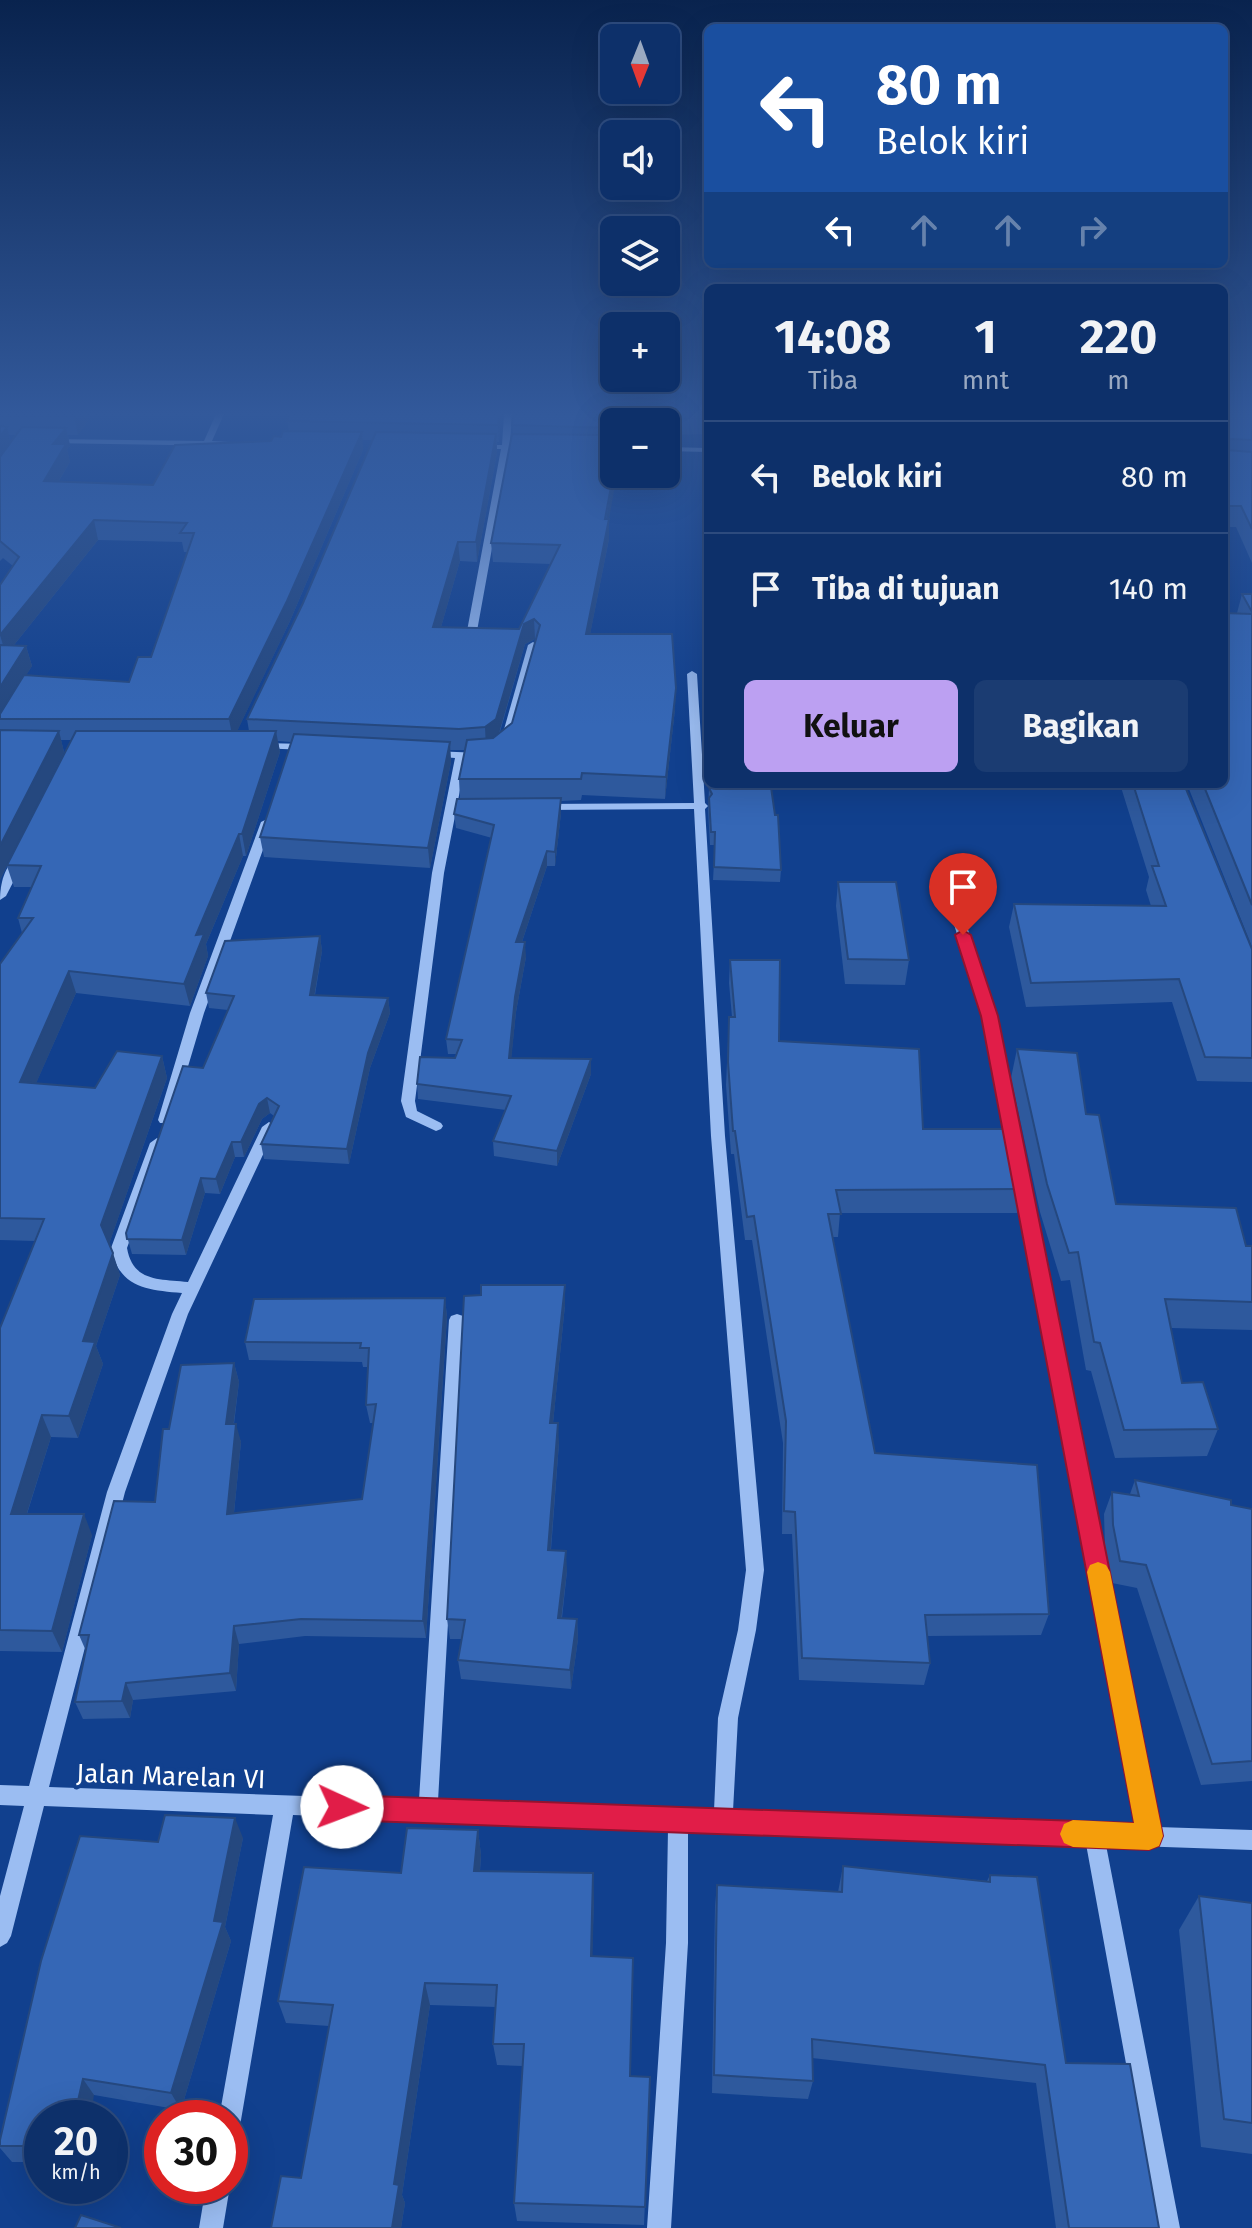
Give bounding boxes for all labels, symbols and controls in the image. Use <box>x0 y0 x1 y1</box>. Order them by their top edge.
north arrow <box>600 24 680 104</box>
map controls <box>600 24 680 488</box>
text: 80 m <box>876 52 1002 119</box>
icon: left <box>744 56 848 160</box>
button: sound <box>600 120 680 200</box>
text: Belok kiri <box>876 120 1030 164</box>
icon: left <box>818 208 862 252</box>
icon: ahead <box>902 208 946 252</box>
icon: ahead <box>986 208 1030 252</box>
icon: right <box>1070 208 1114 252</box>
button: layers <box>600 216 680 296</box>
text: 14:08 <box>775 308 892 366</box>
text: 1 <box>974 308 997 366</box>
text: 220 <box>1080 308 1157 366</box>
button: + <box>600 312 680 392</box>
text: Tiba <box>808 365 858 396</box>
text: mnt <box>962 365 1009 396</box>
text: m <box>1107 365 1130 396</box>
button: − <box>600 408 680 488</box>
icon: left <box>744 455 788 499</box>
text: Belok kiri <box>812 459 943 495</box>
text: 80 m <box>1121 459 1188 495</box>
icon: arrive <box>744 567 788 611</box>
text: Tiba di tujuan <box>812 571 999 607</box>
text: 140 m <box>1109 571 1188 607</box>
button: Keluar <box>744 680 958 772</box>
button: Bagikan <box>974 680 1188 772</box>
pin <box>929 853 997 935</box>
icon: arrive <box>941 865 985 909</box>
street label: Jalan Marelan VI <box>76 1758 266 1795</box>
position arrow <box>300 1765 384 1849</box>
speed limit sign: 30 <box>144 2100 248 2204</box>
text: 20 <box>54 2118 98 2166</box>
text: km/h <box>51 2160 101 2184</box>

